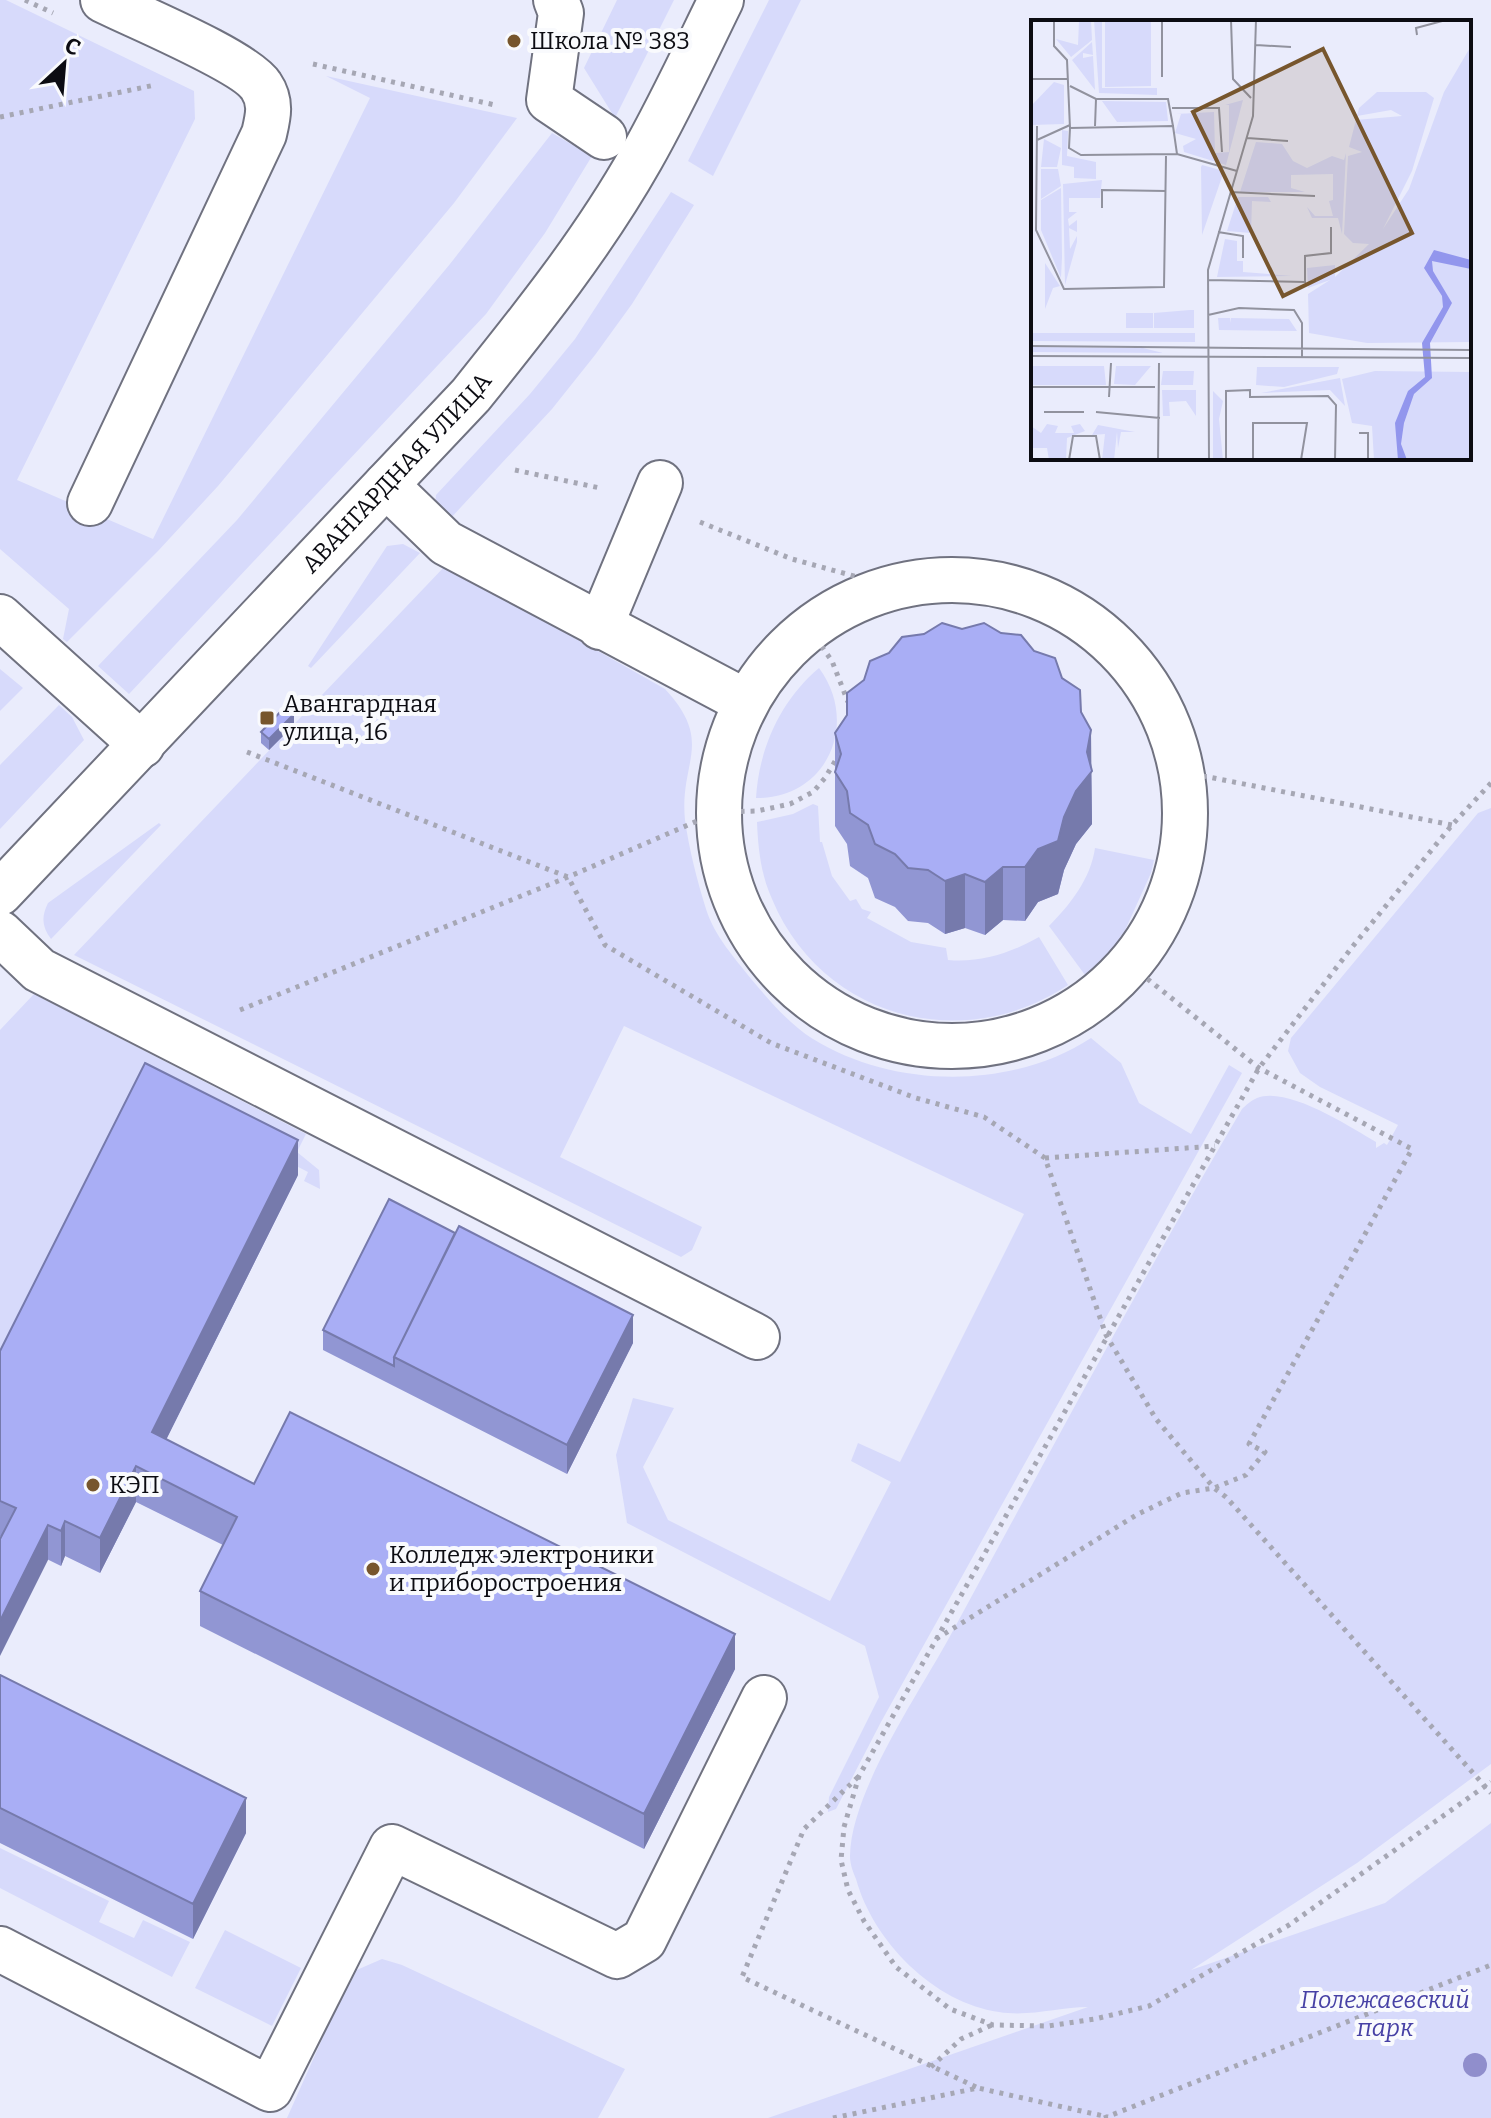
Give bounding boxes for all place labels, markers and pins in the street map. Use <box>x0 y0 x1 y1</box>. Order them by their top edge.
place label: Школа № 383 <box>530 27 690 55</box>
marker: Школа № 383 <box>505 32 523 50</box>
place label: Авангардная улица, 16 <box>282 690 437 746</box>
marker: Авангардная улица, 16 <box>258 709 276 727</box>
place label: КЭП <box>109 1471 160 1499</box>
marker: КЭП <box>84 1476 102 1494</box>
place label: Колледж электроники и приборостроения <box>389 1541 654 1597</box>
marker: Колледж электроники и приборостроения <box>364 1560 382 1578</box>

